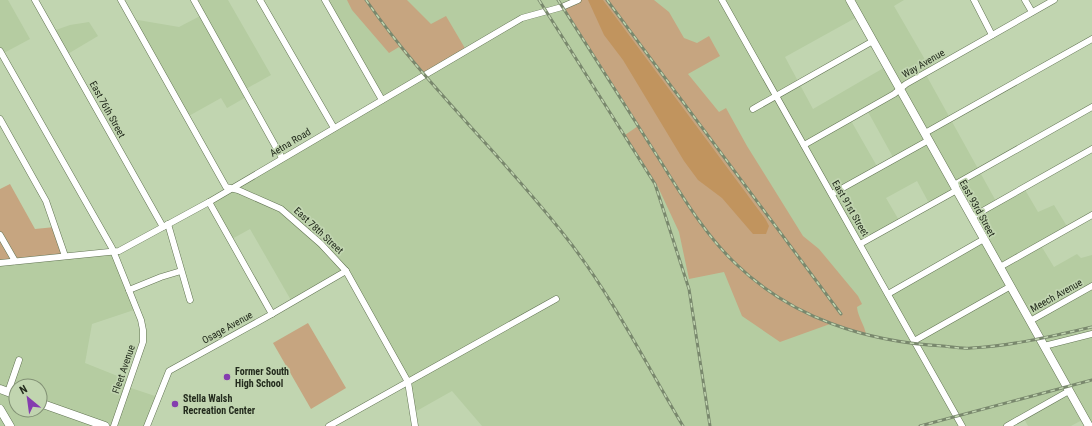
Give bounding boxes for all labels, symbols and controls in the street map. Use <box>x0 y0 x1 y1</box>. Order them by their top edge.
street label: Way Avenue <box>900 47 947 80</box>
street label: East 76th Street <box>87 79 128 139</box>
street label: Aetna Road <box>268 126 313 159</box>
street label: East 91st Street <box>830 178 871 238</box>
street label: East 93rd Street <box>957 178 998 239</box>
street label: East 78th Street <box>292 205 345 256</box>
street label: Meech Avenue <box>1028 277 1084 314</box>
street label: Osage Avenue <box>200 309 255 346</box>
street label: Fleet Avenue <box>110 343 137 395</box>
place label: Former South High School <box>235 366 289 389</box>
marker: Former South High School <box>222 372 232 382</box>
north arrow <box>8 378 48 418</box>
text: N <box>17 382 30 397</box>
place label: Stella Walsh Recreation Center <box>183 393 256 416</box>
marker: Stella Walsh Recreation Center <box>170 399 180 409</box>

